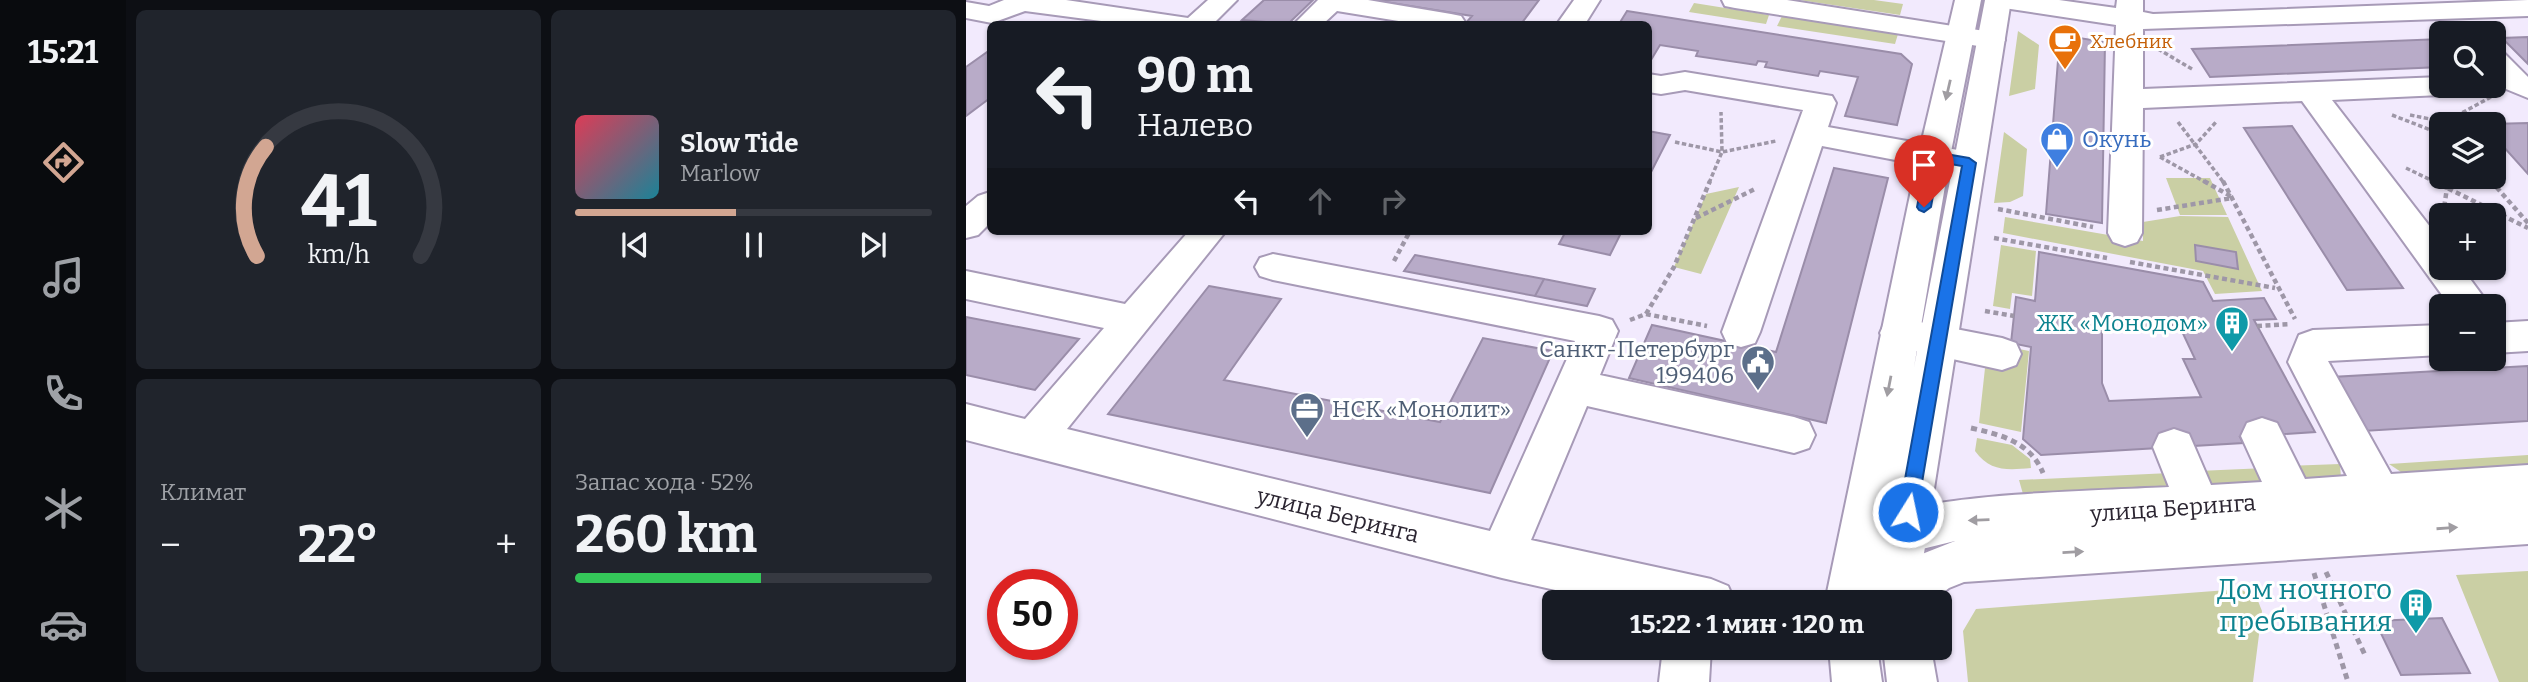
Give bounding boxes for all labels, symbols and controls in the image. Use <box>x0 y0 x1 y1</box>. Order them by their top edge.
map controls <box>2429 21 2506 371</box>
button: search <box>2429 21 2506 98</box>
cafe icon: Хлебник <box>2046 22 2084 71</box>
place label: Хлебник <box>2090 30 2173 53</box>
text: 15:21 <box>28 33 98 71</box>
text: 90 m <box>1137 46 1253 105</box>
icon: left <box>1022 49 1113 140</box>
one-way arrow <box>1942 80 1953 102</box>
text: Налево <box>1137 106 1253 144</box>
button: layers <box>2429 112 2506 189</box>
shop icon: Окунь <box>2038 120 2076 169</box>
place label: Окунь <box>2082 125 2151 153</box>
text: Slow Tide <box>680 128 799 159</box>
pin <box>1894 135 1954 207</box>
icon: directions <box>39 138 88 187</box>
icon: arrive <box>1905 146 1943 184</box>
text: 41 <box>301 158 377 245</box>
text: Marlow <box>680 159 760 187</box>
icon: left <box>1228 182 1266 220</box>
icon: ahead <box>1301 182 1339 220</box>
icon: right <box>1374 182 1412 220</box>
button: + <box>2429 203 2506 280</box>
icon: previous <box>616 226 654 264</box>
icon: pause <box>735 226 773 264</box>
icon: next <box>854 226 892 264</box>
text: km/h <box>308 240 370 270</box>
icon: music <box>39 253 88 302</box>
button: − <box>2429 294 2506 371</box>
building icon: ЖК «Монодом» <box>2213 304 2251 353</box>
place label: ЖК «Монодом» <box>2036 309 2208 337</box>
place label: Санкт-Петербург 199406 <box>1539 335 1734 389</box>
public building icon: Санкт-Петербург 199406 <box>1739 343 1777 392</box>
icon: phone <box>39 369 88 418</box>
one-way arrow <box>1884 375 1895 397</box>
office icon: НСК «Монолит» <box>1288 390 1326 439</box>
place label: НСК «Монолит» <box>1332 395 1511 423</box>
text: Запас хода · 52% <box>575 468 754 496</box>
position arrow <box>1871 475 1945 549</box>
text: Климат <box>160 478 246 506</box>
street label: улица Беринга <box>1253 481 1422 549</box>
icon: climate <box>39 484 88 533</box>
street label: улица Беринга <box>2088 488 2257 528</box>
text: 260 km <box>575 503 757 566</box>
text: 22° <box>297 513 379 576</box>
one-way arrow <box>1968 514 1990 525</box>
text: − <box>160 522 181 568</box>
text: + <box>495 522 517 568</box>
one-way arrow <box>2436 523 2458 534</box>
one-way arrow <box>2062 546 2084 557</box>
speed limit sign: 50 <box>987 569 1078 660</box>
place label: Дом ночного пребывания <box>2217 573 2392 638</box>
building icon: Дом ночного пребывания <box>2397 586 2435 635</box>
icon: car <box>39 600 88 649</box>
text: 15:22 · 1 мин · 120 m <box>1630 609 1864 640</box>

